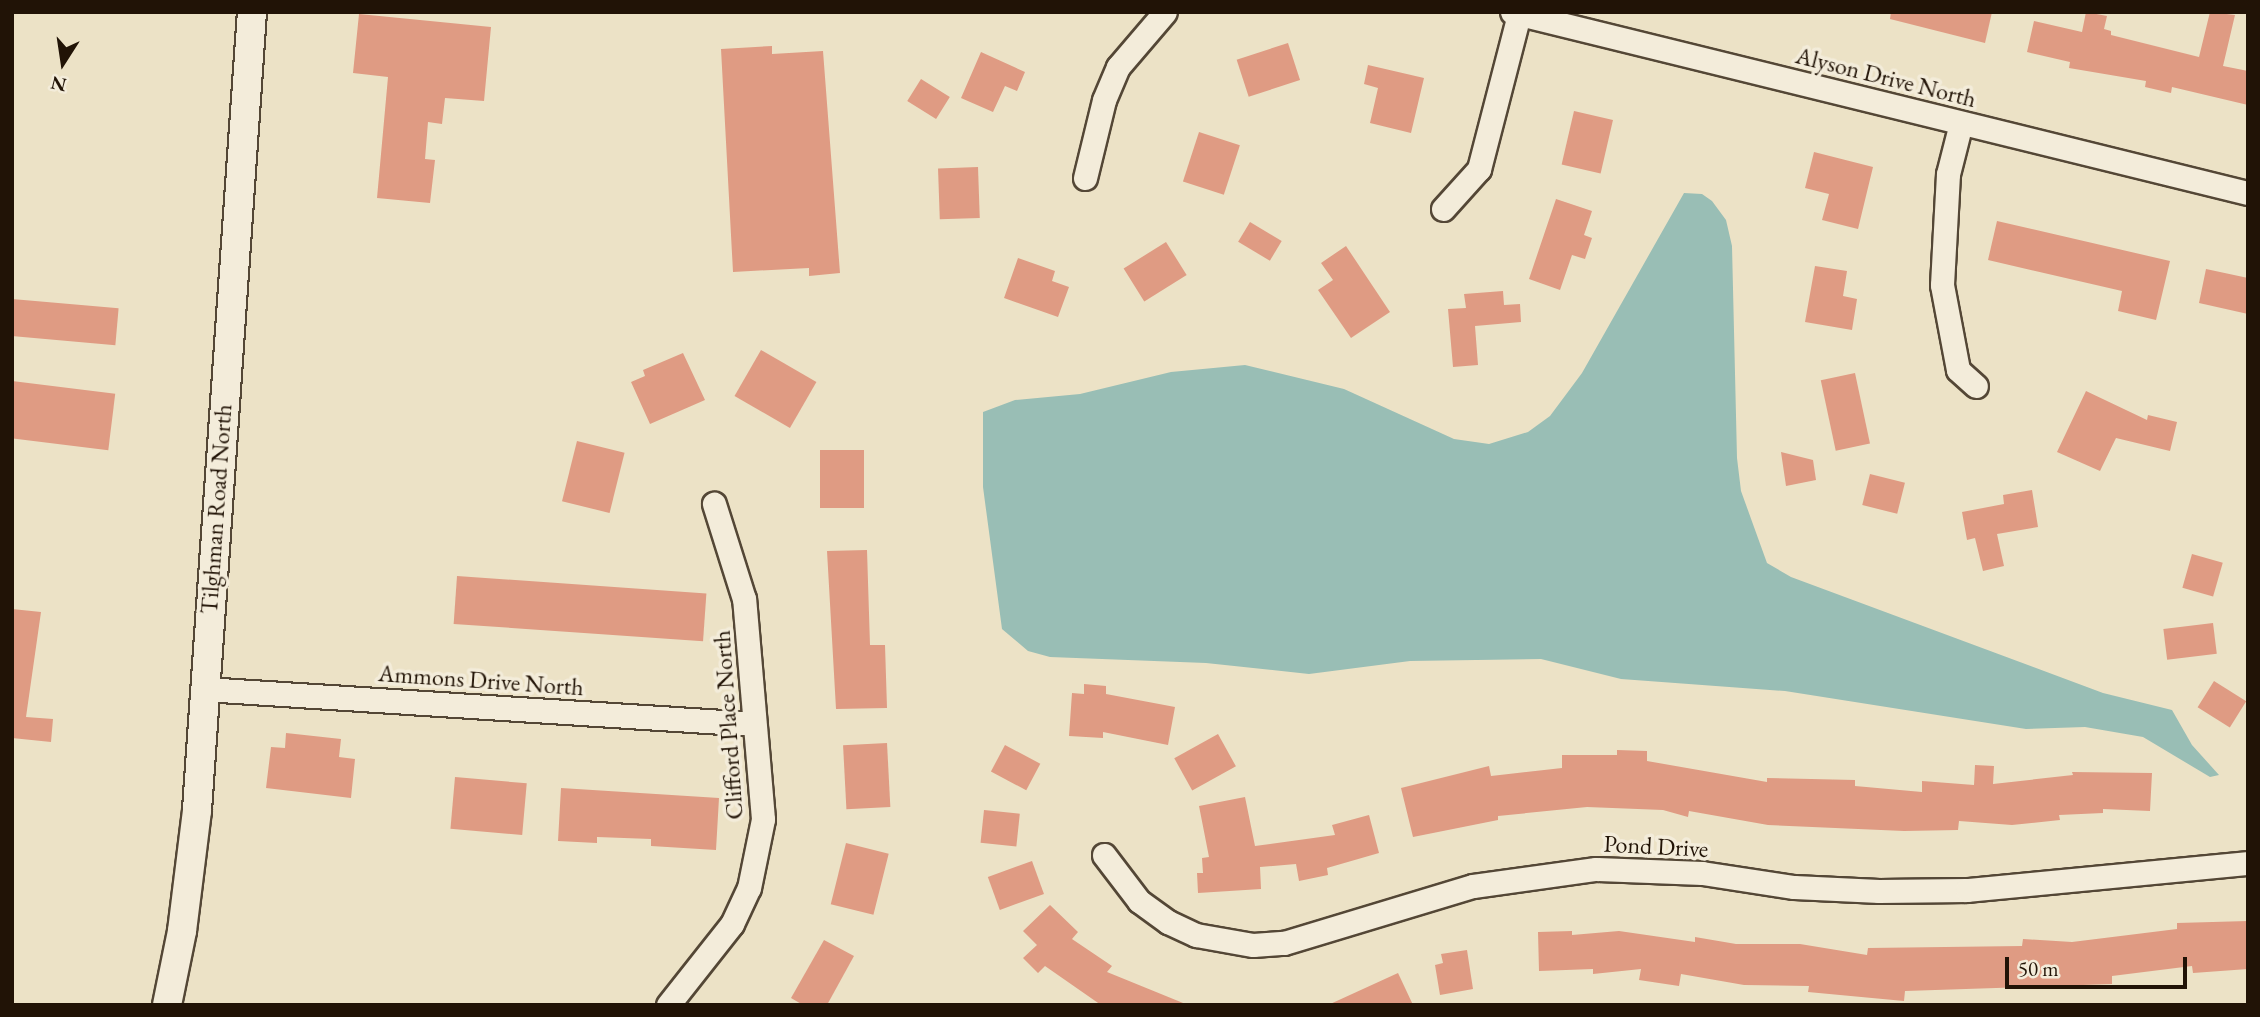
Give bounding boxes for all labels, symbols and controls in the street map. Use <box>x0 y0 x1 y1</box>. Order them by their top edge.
north arrow <box>28 28 98 98</box>
street label: Alyson Drive North <box>1793 41 1979 113</box>
text: N <box>48 70 69 98</box>
street label: Tilghman Road North <box>194 403 238 615</box>
street label: Clifford Place North <box>707 629 749 821</box>
street label: Ammons Drive North <box>377 658 585 702</box>
street label: Pond Drive <box>1603 829 1709 863</box>
scale bar <box>2008 944 2190 988</box>
text: 50 m <box>2018 955 2059 982</box>

